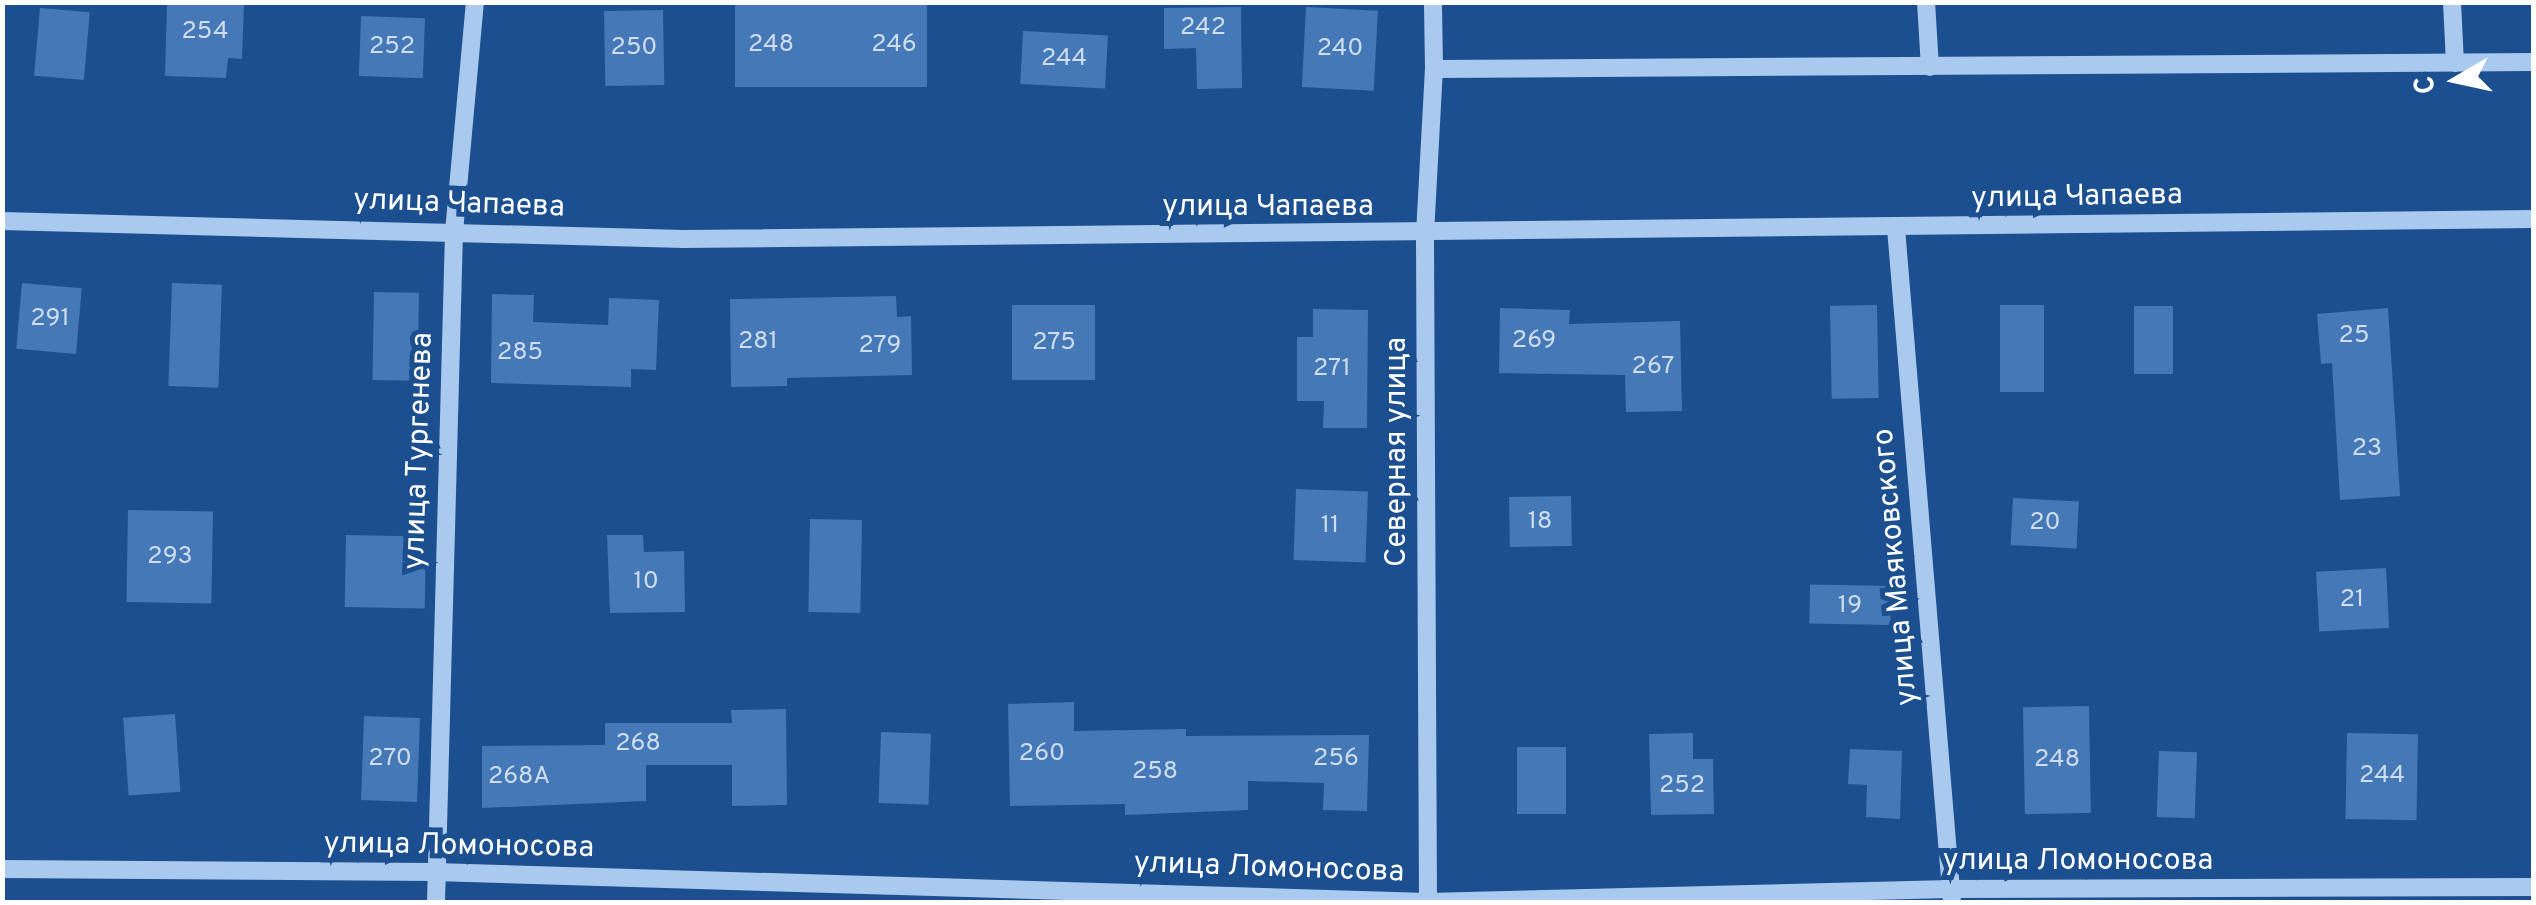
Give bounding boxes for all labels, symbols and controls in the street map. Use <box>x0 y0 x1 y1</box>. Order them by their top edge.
house number: 242 <box>1180 13 1226 43</box>
house number: 254 <box>182 17 228 47</box>
house number: 248 <box>748 30 794 60</box>
house number: 246 <box>871 30 917 60</box>
north arrow <box>2406 30 2506 130</box>
house number: 252 <box>369 32 415 62</box>
house number: 250 <box>611 33 657 63</box>
house number: 240 <box>1317 34 1363 64</box>
house number: 244 <box>1041 44 1087 74</box>
text: С <box>2407 73 2446 96</box>
street label: улица Чапаева <box>1971 178 2183 218</box>
street label: улица Чапаева <box>353 183 565 227</box>
street label: улица Чапаева <box>1162 190 1374 226</box>
house number: 291 <box>30 304 70 334</box>
house number: 25 <box>2339 321 2369 351</box>
house number: 269 <box>1512 326 1556 356</box>
house number: 281 <box>738 327 778 357</box>
house number: 275 <box>1032 328 1076 358</box>
street label: улица Тургенева <box>398 331 442 571</box>
house number: 279 <box>858 331 902 361</box>
street label: Северная улица <box>1380 337 1416 567</box>
house number: 285 <box>497 338 543 368</box>
house number: 267 <box>1632 352 1674 382</box>
house number: 271 <box>1313 354 1351 384</box>
street label: улица Маяковского <box>1867 427 1927 707</box>
house number: 23 <box>2352 434 2382 464</box>
house number: 18 <box>1528 507 1552 537</box>
house number: 20 <box>2029 508 2061 538</box>
house number: 11 <box>1321 511 1339 541</box>
house number: 293 <box>147 542 193 572</box>
house number: 10 <box>633 567 659 597</box>
house number: 21 <box>2340 585 2364 615</box>
house number: 19 <box>1838 591 1862 621</box>
house number: 268 <box>615 729 661 759</box>
house number: 260 <box>1019 739 1065 769</box>
house number: 270 <box>368 744 412 774</box>
house number: 256 <box>1313 744 1359 774</box>
house number: 248 <box>2034 745 2080 775</box>
house number: 258 <box>1132 757 1178 787</box>
house number: 244 <box>2359 761 2405 791</box>
house number: 268А <box>488 762 550 792</box>
house number: 252 <box>1659 771 1705 801</box>
street label: улица Ломоносова <box>323 827 595 867</box>
street label: улица Ломоносова <box>1943 844 2213 880</box>
street label: улица Ломоносова <box>1133 846 1405 892</box>

